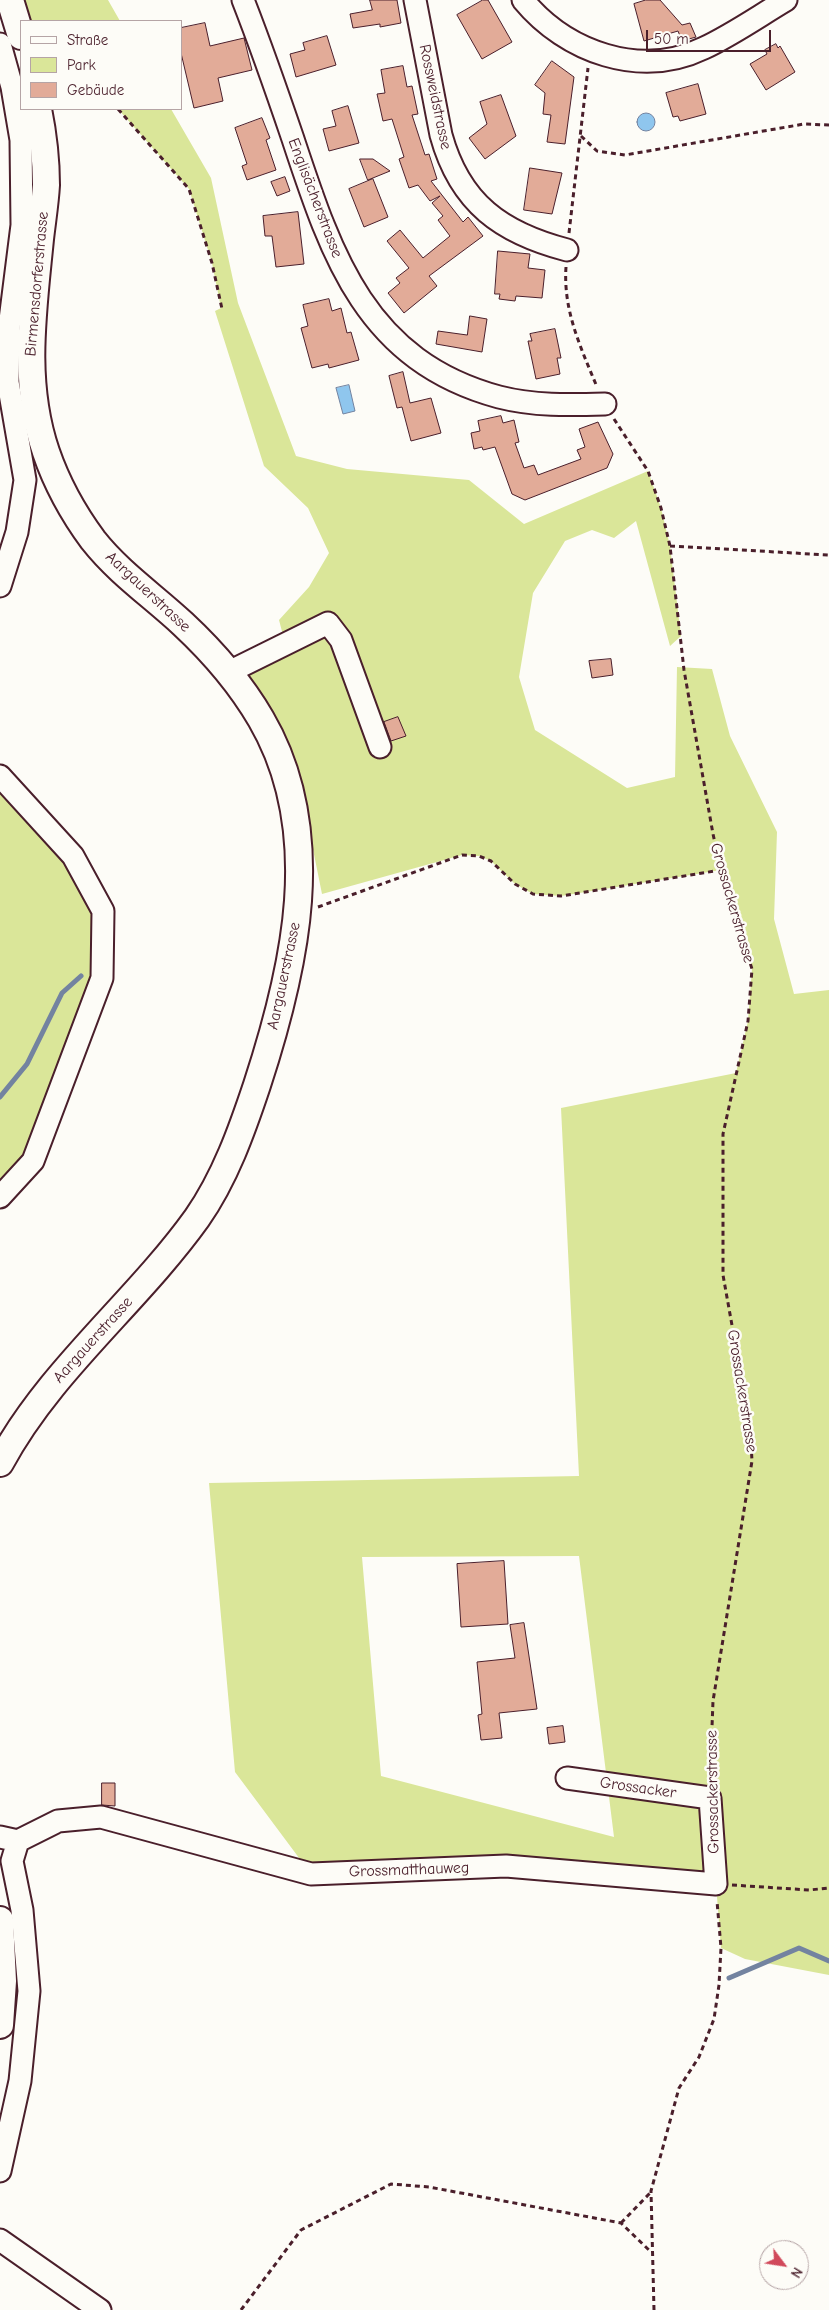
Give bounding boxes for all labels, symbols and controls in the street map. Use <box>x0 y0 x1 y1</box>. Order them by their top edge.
legend <box>20 20 182 110</box>
scale bar <box>649 20 774 52</box>
text: 50 m <box>654 30 689 48</box>
text: Straße <box>67 31 108 49</box>
street label: Rossweidstrasse <box>414 43 456 151</box>
text: Park <box>67 56 96 74</box>
text: Gebäude <box>67 81 124 99</box>
street label: Englisächerstrasse <box>283 136 347 260</box>
street label: Birmensdorferstrasse <box>21 211 53 357</box>
street label: Aargauerstrasse <box>101 548 195 636</box>
street label: Grossackerstrasse <box>706 841 758 965</box>
street label: Aargauerstrasse <box>263 920 305 1032</box>
street label: Aargauerstrasse <box>49 1293 137 1387</box>
street label: Grossackerstrasse <box>723 1328 761 1454</box>
street label: Grossackerstrasse <box>702 1730 724 1854</box>
street label: Grossacker <box>599 1773 677 1803</box>
street label: Grossmatthauweg <box>348 1858 470 1882</box>
north arrow <box>759 2240 809 2290</box>
text: N <box>787 2264 806 2281</box>

